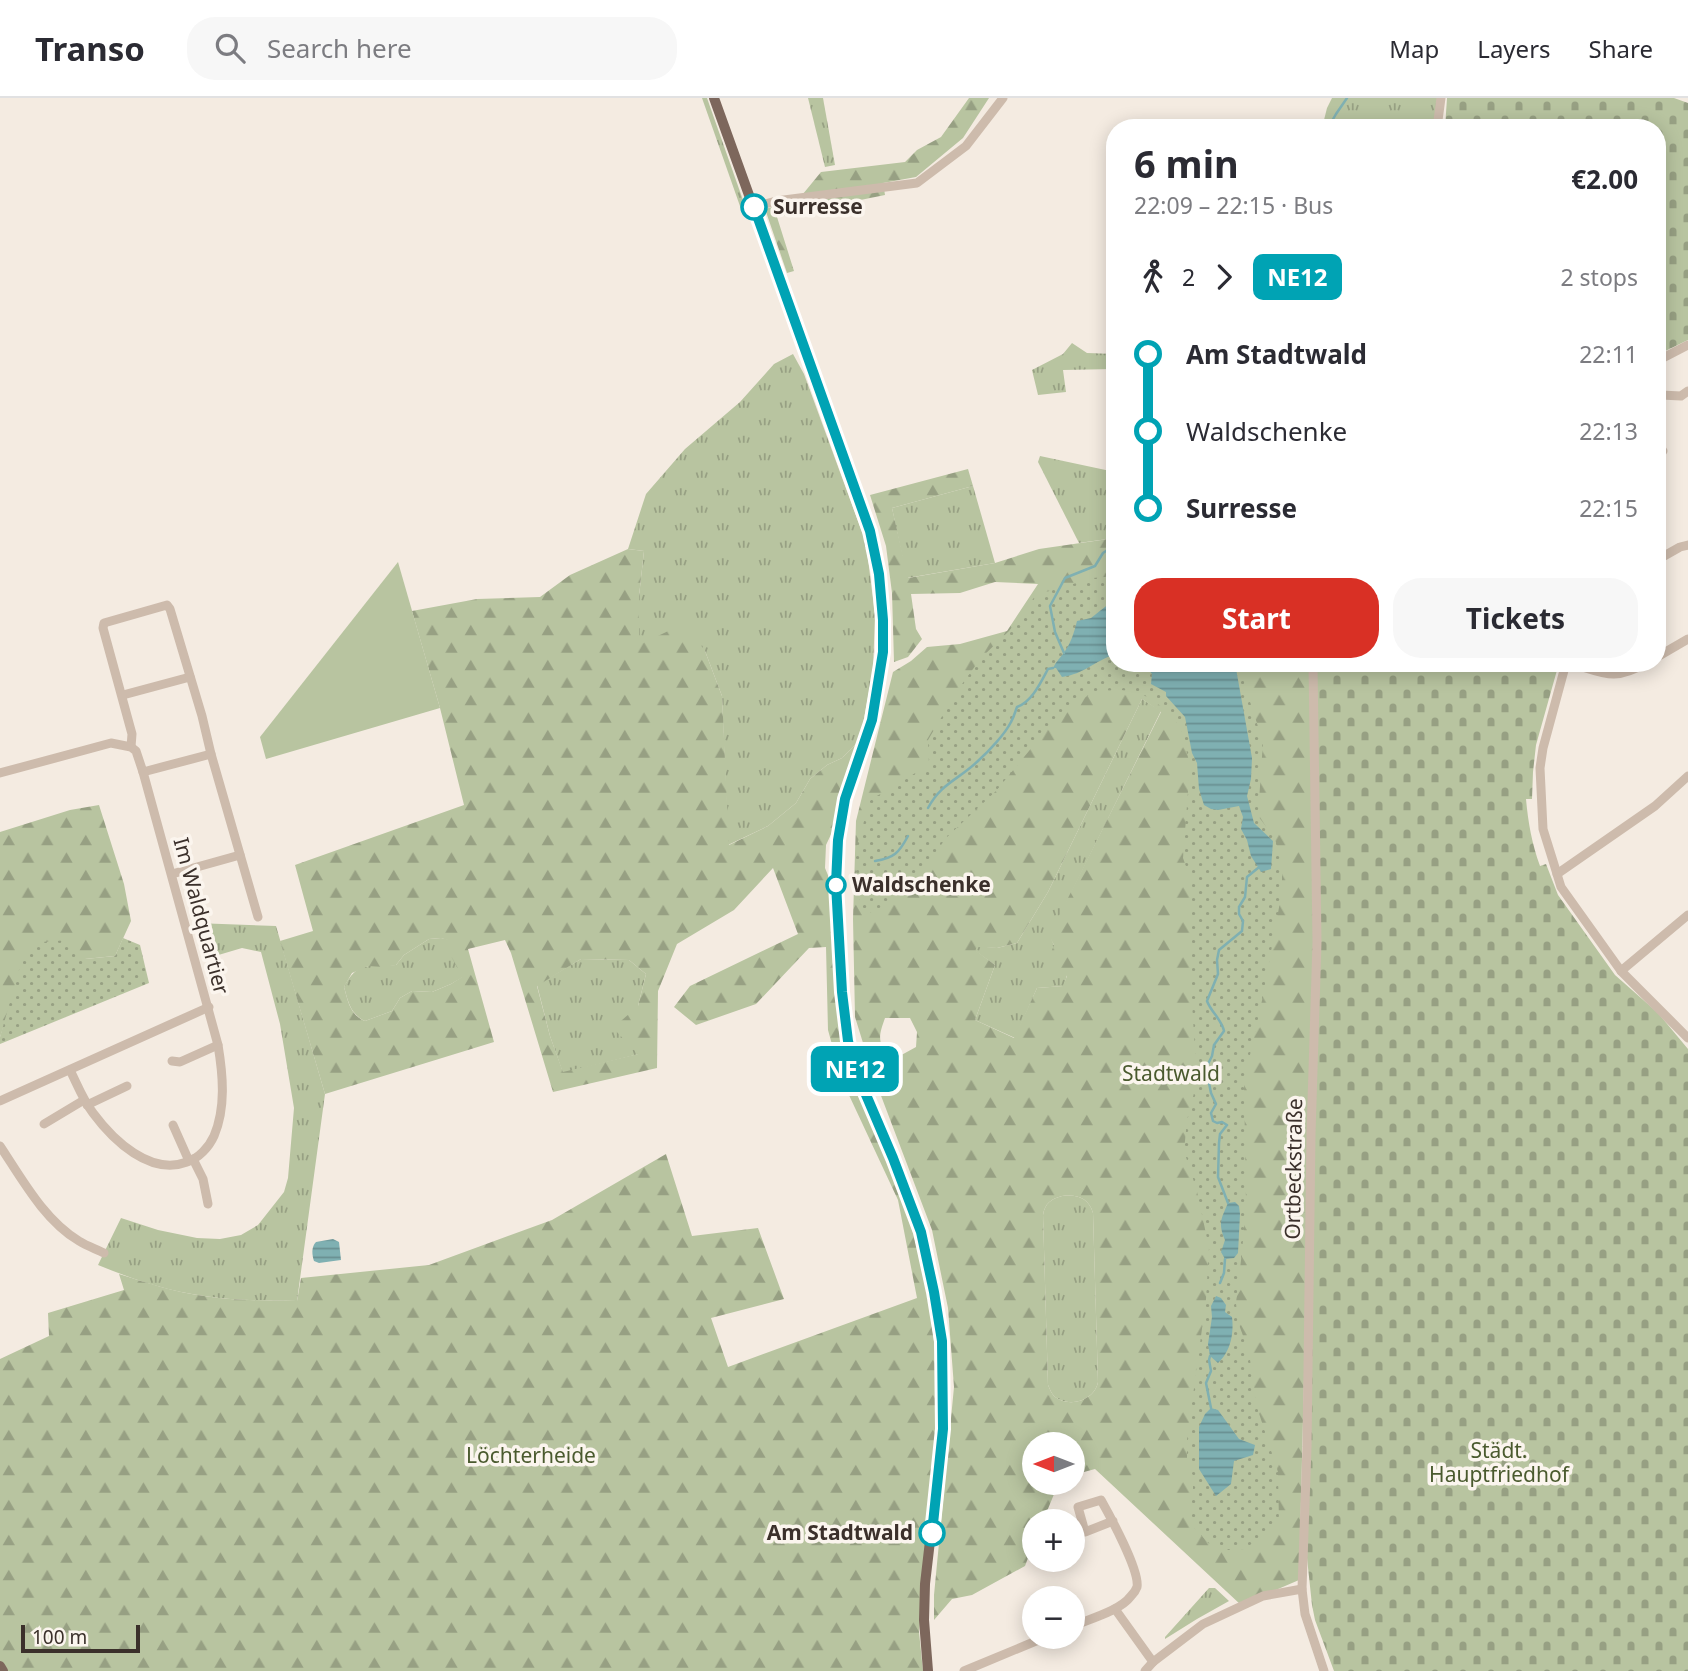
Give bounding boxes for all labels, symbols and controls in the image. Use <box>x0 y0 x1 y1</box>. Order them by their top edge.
search box <box>187 17 677 80</box>
text: Transo <box>35 26 145 71</box>
icon: search <box>211 29 249 67</box>
text: Search here <box>267 30 412 66</box>
text: Map <box>1389 32 1439 65</box>
text: Layers <box>1477 32 1551 65</box>
text: Share <box>1589 32 1653 65</box>
text: 6 min <box>1134 137 1239 189</box>
text: €2.00 <box>1571 161 1638 197</box>
text: 22:09 – 22:15 · Bus <box>1134 189 1333 221</box>
place label: Surresse <box>773 192 863 220</box>
marker: Surresse <box>741 194 767 220</box>
icon: walk <box>1134 258 1172 296</box>
icon: forward <box>1205 258 1243 296</box>
text: NE12 <box>1267 260 1328 293</box>
text: 2 <box>1182 261 1195 293</box>
text: 2 stops <box>1560 261 1638 293</box>
text: Am Stadtwald <box>1186 336 1367 372</box>
text: 22:11 <box>1579 338 1638 370</box>
text: Waldschenke <box>1186 413 1347 449</box>
text: 22:13 <box>1579 415 1638 447</box>
text: Surresse <box>1186 490 1297 526</box>
text: 22:15 <box>1579 492 1638 524</box>
button: Start <box>1134 578 1379 658</box>
button: Tickets <box>1393 578 1638 658</box>
street label: Im Waldquartier <box>168 834 236 998</box>
place label: Waldschenke <box>852 870 991 898</box>
marker: Waldschenke <box>826 875 846 895</box>
line badge: NE12 <box>806 1046 904 1092</box>
text: NE12 <box>825 1052 885 1085</box>
park label: Stadtwald <box>1122 1059 1220 1087</box>
street label: Ortbeckstraße <box>1278 1098 1308 1240</box>
north arrow <box>1022 1432 1085 1494</box>
map controls <box>1022 1432 1085 1649</box>
park label: Städt. Hauptfriedhof <box>1429 1436 1571 1488</box>
park label: Löchterheide <box>466 1441 596 1469</box>
button: + <box>1022 1509 1085 1572</box>
place label: Am Stadtwald <box>767 1518 913 1546</box>
marker: Am Stadtwald <box>919 1520 945 1546</box>
button: − <box>1022 1586 1085 1649</box>
scale bar <box>21 1622 140 1654</box>
text: 100 m <box>32 1624 87 1650</box>

